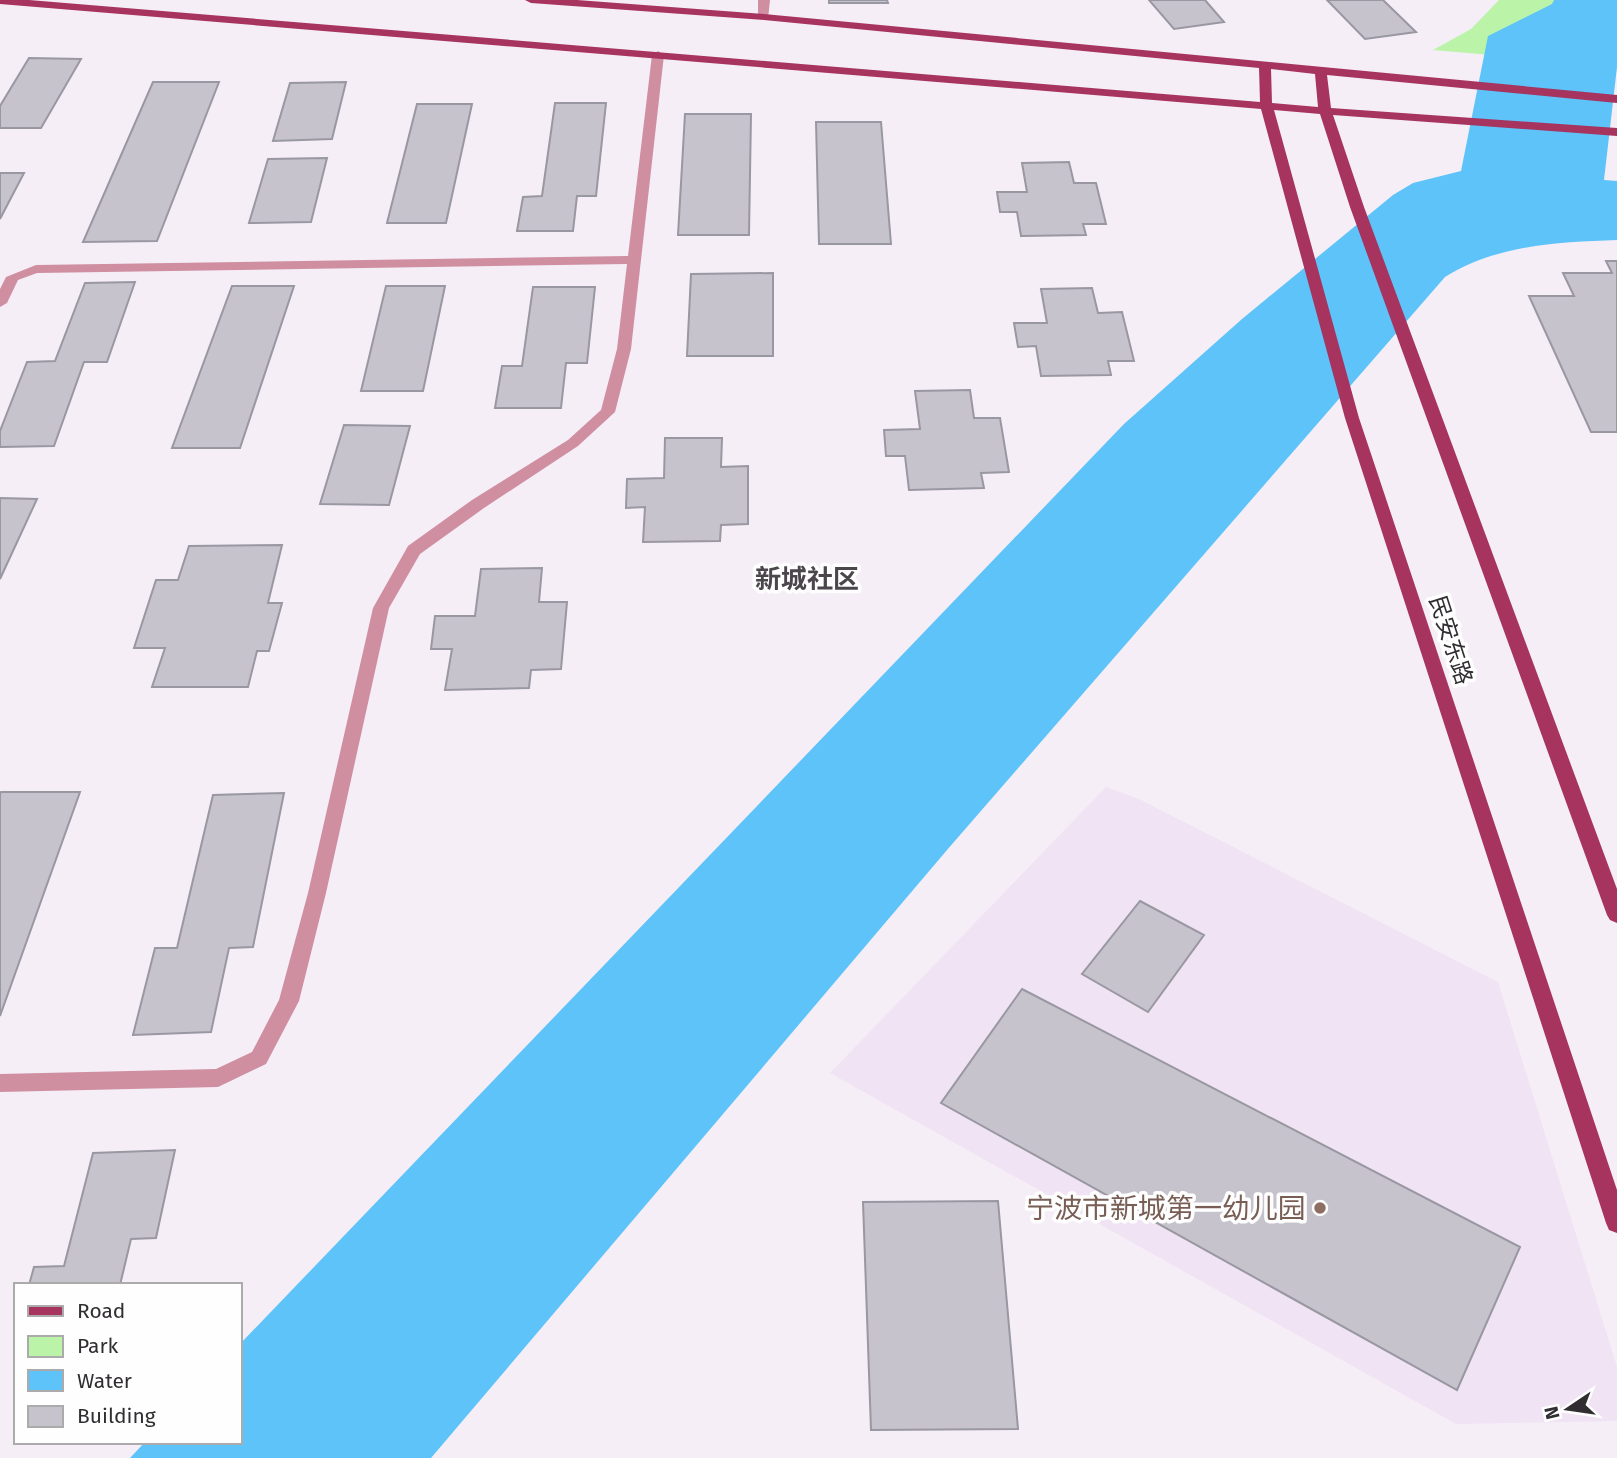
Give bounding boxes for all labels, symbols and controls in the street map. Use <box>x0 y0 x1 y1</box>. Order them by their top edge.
district label: 新城社区 <box>755 564 859 595</box>
street label: 民安东路 <box>1423 592 1479 688</box>
place label: 宁波市新城第一幼儿园 <box>1026 1192 1306 1225</box>
marker: 宁波市新城第一幼儿园 <box>1312 1200 1328 1216</box>
legend <box>14 1283 242 1444</box>
text: Road <box>77 1298 125 1324</box>
text: Park <box>77 1333 119 1359</box>
text: Water <box>77 1368 132 1394</box>
north arrow <box>1533 1374 1603 1444</box>
text: Building <box>77 1403 156 1429</box>
text: N <box>1539 1404 1565 1421</box>

